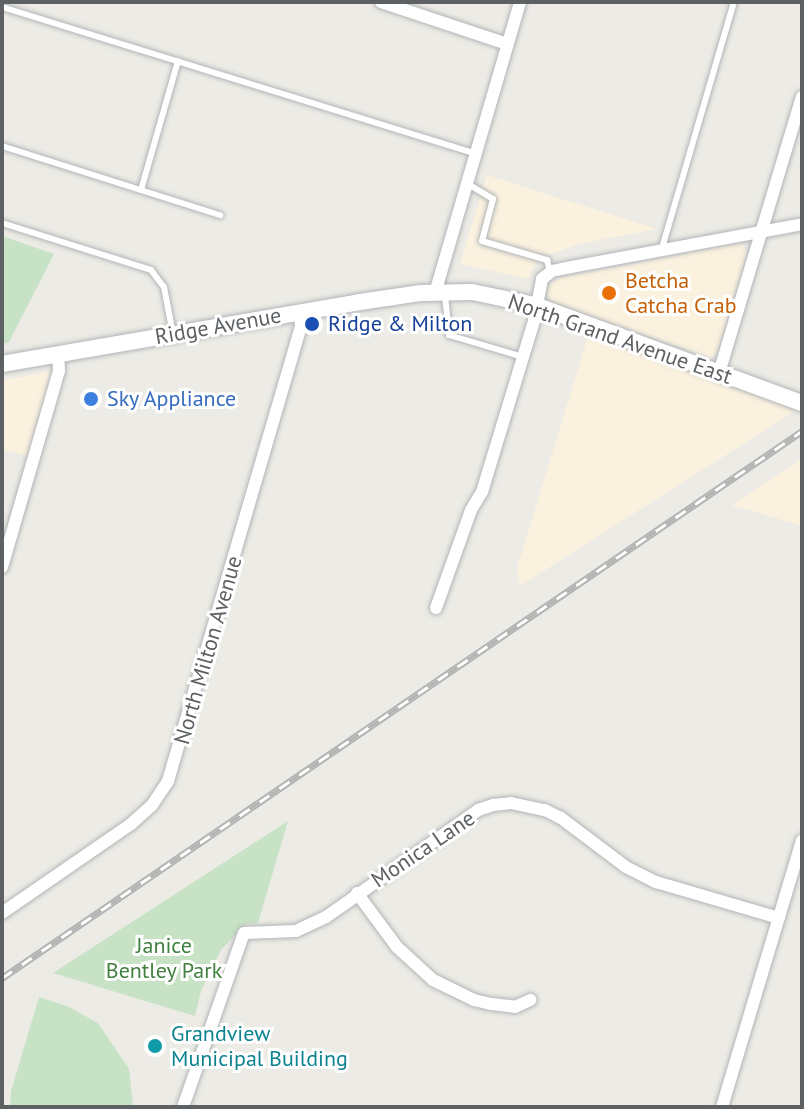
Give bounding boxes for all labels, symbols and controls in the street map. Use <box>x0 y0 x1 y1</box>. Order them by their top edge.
place label: Betcha Catcha Crab <box>625 267 737 318</box>
marker: Betcha Catcha Crab <box>600 284 618 302</box>
street label: North Grand Avenue East <box>504 288 736 390</box>
street label: Ridge Avenue <box>152 302 284 350</box>
place label: Ridge & Milton <box>328 311 472 337</box>
marker: Ridge & Milton <box>303 315 321 333</box>
place label: Sky Appliance <box>107 386 238 412</box>
marker: Sky Appliance <box>82 390 100 408</box>
street label: North Milton Avenue <box>168 552 248 748</box>
street label: Monica Lane <box>366 805 480 893</box>
park label: Janice Bentley Park <box>105 932 223 984</box>
place label: Grandview Municipal Building <box>171 1020 348 1072</box>
marker: Grandview Municipal Building <box>146 1037 164 1055</box>

